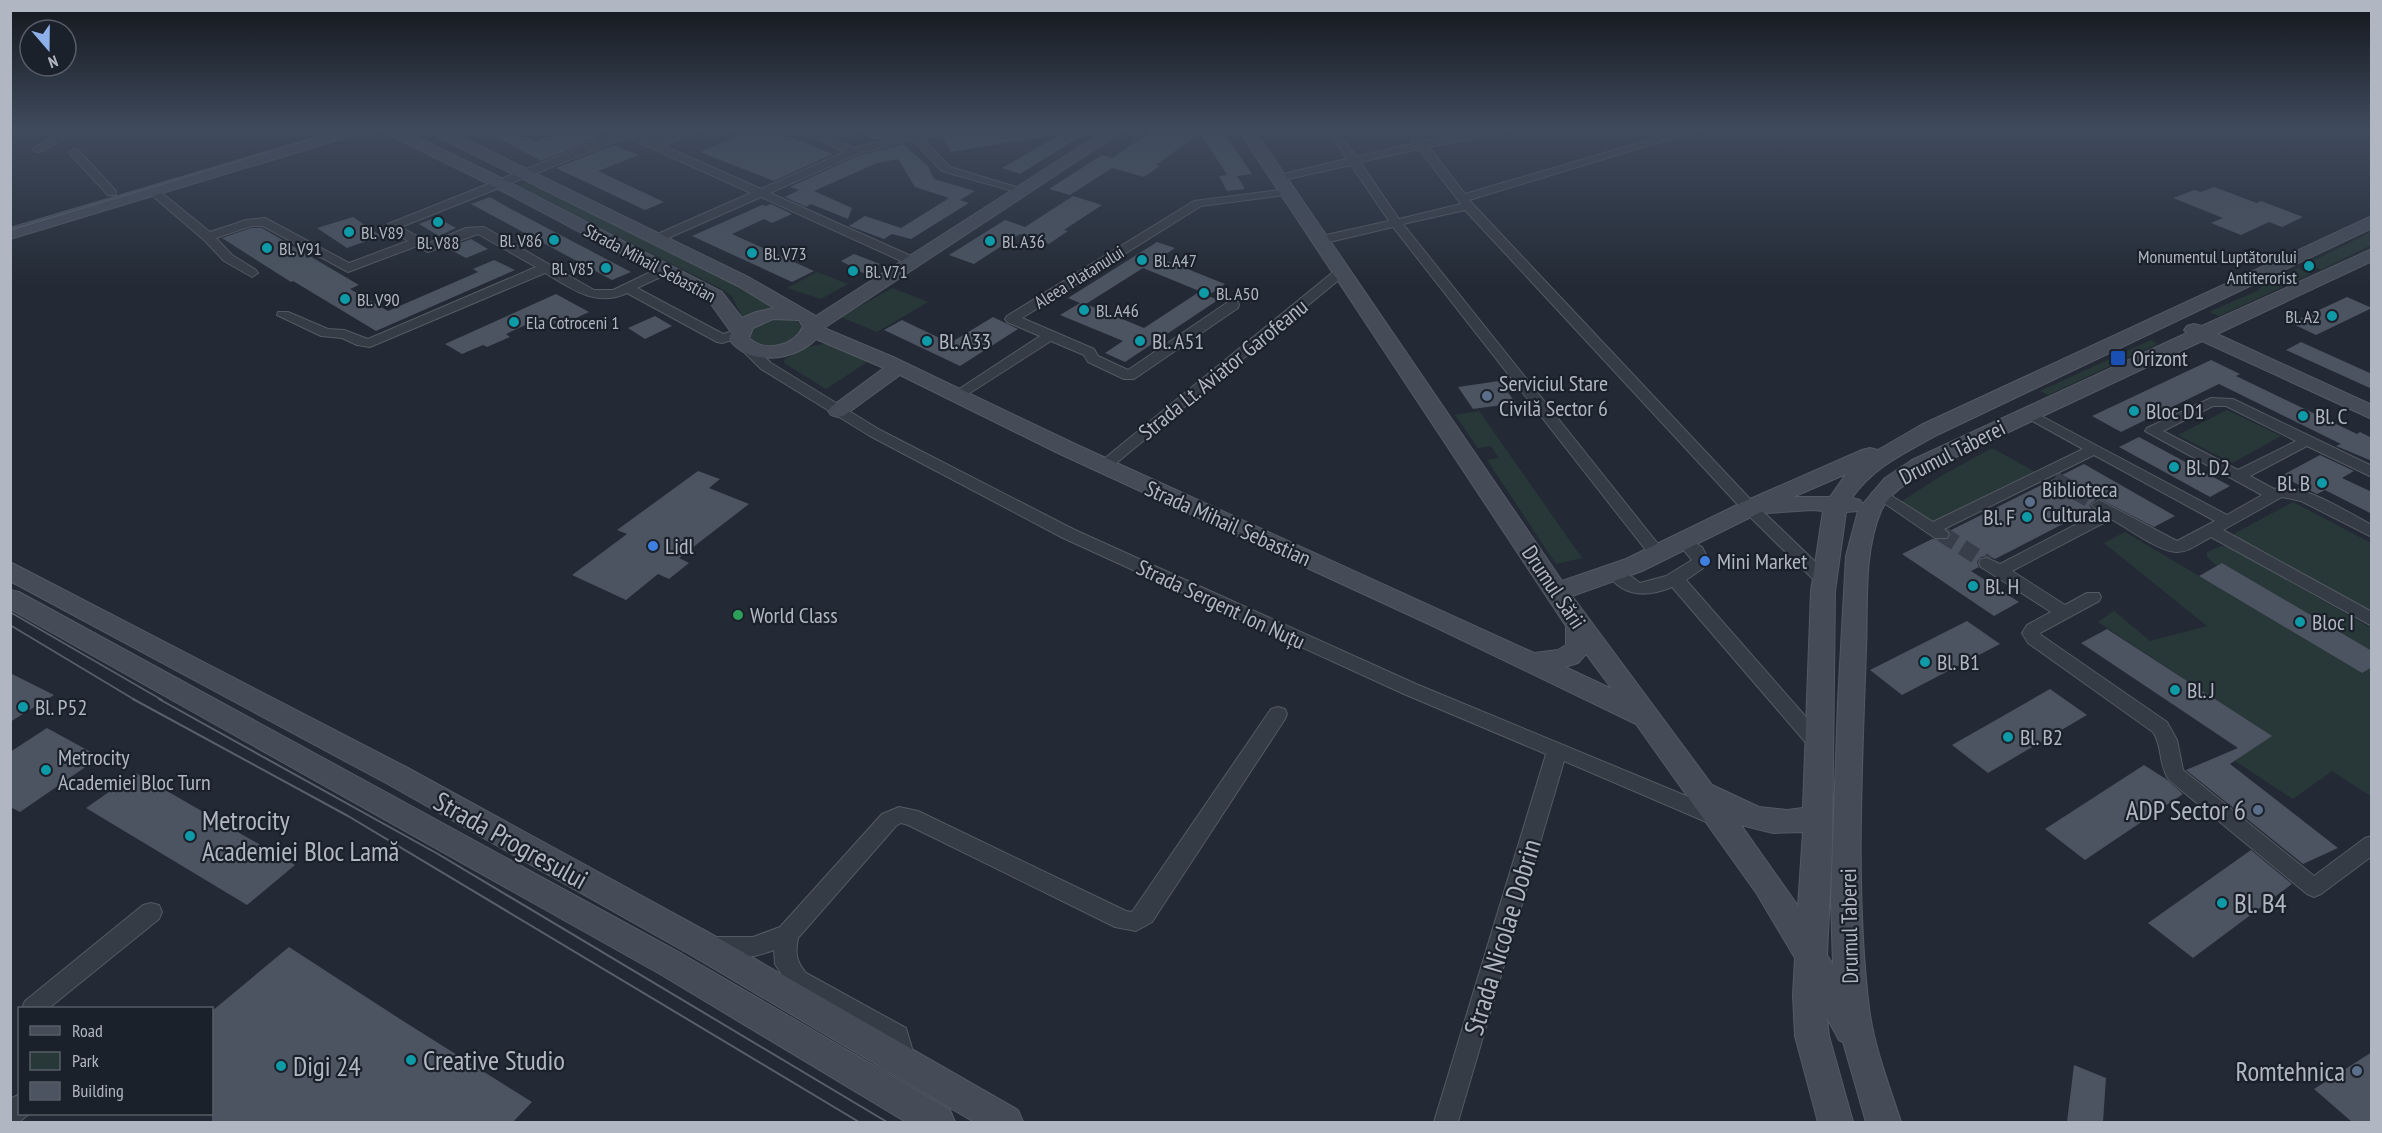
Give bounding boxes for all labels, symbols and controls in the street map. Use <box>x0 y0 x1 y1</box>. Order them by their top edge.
north arrow <box>18 18 78 78</box>
text: N <box>46 51 61 73</box>
marker: Bl. V88 <box>431 215 445 229</box>
street label: Strada Mihail Sebastian <box>580 219 720 307</box>
place label: Bl. V89 <box>361 221 404 244</box>
marker: Bl. V89 <box>342 225 356 239</box>
place label: Bl. V86 <box>499 229 542 252</box>
place label: Bl. A36 <box>1002 230 1045 253</box>
place label: Bl. V88 <box>417 231 459 254</box>
marker: Bl. V86 <box>547 233 561 247</box>
marker: Bl. A36 <box>983 234 997 248</box>
place label: Bl. V91 <box>279 237 322 260</box>
street label: Aleea Platanului <box>1030 240 1128 314</box>
marker: Bl. V91 <box>260 241 274 255</box>
place label: Bl. V73 <box>764 242 807 265</box>
place label: Monumentul Luptătorului Antiterorist <box>2138 245 2297 289</box>
marker: Bl. V73 <box>745 246 759 260</box>
place label: Bl. A47 <box>1154 249 1197 272</box>
marker: Bl. A47 <box>1135 253 1149 267</box>
place label: Bl. V85 <box>551 257 594 280</box>
marker: Monumentul Luptătorului Antiterorist <box>2302 259 2316 273</box>
place label: Bl. V71 <box>865 260 908 283</box>
marker: Bl. V85 <box>599 261 613 275</box>
marker: Bl. V71 <box>846 264 860 278</box>
place label: Bl. A50 <box>1216 282 1259 305</box>
marker: Bl. A50 <box>1197 286 1211 300</box>
place label: Bl. V90 <box>357 288 400 311</box>
marker: Bl. V90 <box>338 292 352 306</box>
street label: Strada Lt. Aviator Garofeanu <box>1133 292 1313 446</box>
place label: Bl. A46 <box>1096 299 1139 322</box>
marker: Bl. A46 <box>1077 303 1091 317</box>
place label: Bl. A2 <box>2285 305 2320 328</box>
marker: Bl. A2 <box>2325 309 2339 323</box>
place label: Ela Cotroceni 1 <box>526 311 619 334</box>
marker: Ela Cotroceni 1 <box>507 315 521 329</box>
place label: Bl. A33 <box>939 327 991 355</box>
place label: Bl. A51 <box>1152 327 1204 355</box>
marker: Bl. A33 <box>920 334 934 348</box>
marker: Bl. A51 <box>1133 334 1147 348</box>
place label: Orizont <box>2132 344 2188 372</box>
marker: Orizont <box>2109 349 2127 367</box>
place label: Serviciul Stare Civilă Sector 6 <box>1499 369 1608 422</box>
marker: Serviciul Stare Civilă Sector 6 <box>1480 389 1494 403</box>
place label: Bloc D1 <box>2146 397 2205 425</box>
place label: Bl. C <box>2315 402 2348 430</box>
marker: Bloc D1 <box>2127 404 2141 418</box>
marker: Bl. C <box>2296 409 2310 423</box>
street label: Drumul Taberei <box>1894 413 2010 491</box>
place label: Bl. D2 <box>2186 453 2230 481</box>
marker: Bl. D2 <box>2167 460 2181 474</box>
place label: Bl. B <box>2277 469 2310 497</box>
street label: Strada Mihail Sebastian <box>1141 474 1315 572</box>
place label: Biblioteca Culturala <box>2042 475 2118 528</box>
marker: Bl. B <box>2315 476 2329 490</box>
marker: Biblioteca Culturala <box>2023 495 2037 509</box>
place label: Bl. F <box>1983 503 2015 531</box>
marker: Bl. F <box>2020 510 2034 524</box>
place label: Lidl <box>665 532 694 560</box>
marker: Lidl <box>646 539 660 553</box>
street label: Drumul Sării <box>1516 540 1592 634</box>
place label: Mini Market <box>1717 547 1807 575</box>
street label: Strada Sergent Ion Nuțu <box>1132 553 1310 655</box>
marker: Mini Market <box>1698 554 1712 568</box>
place label: Bl. H <box>1985 572 2019 600</box>
marker: Bl. H <box>1966 579 1980 593</box>
place label: World Class <box>750 601 838 629</box>
marker: World Class <box>731 608 745 622</box>
place label: Bloc I <box>2312 608 2354 636</box>
marker: Bloc I <box>2293 615 2307 629</box>
place label: Bl. B1 <box>1937 648 1980 676</box>
marker: Bl. B1 <box>1918 655 1932 669</box>
place label: Bl. J <box>2187 676 2215 704</box>
marker: Bl. J <box>2168 683 2182 697</box>
place label: Bl. P52 <box>35 693 87 721</box>
marker: Bl. P52 <box>16 700 30 714</box>
place label: Bl. B2 <box>2020 723 2063 751</box>
marker: Bl. B2 <box>2001 730 2015 744</box>
place label: Metrocity Academiei Bloc Turn <box>58 743 211 796</box>
marker: Metrocity Academiei Bloc Turn <box>39 763 53 777</box>
street label: Strada Progresului <box>428 784 594 896</box>
place label: ADP Sector 6 <box>2126 793 2246 827</box>
place label: Metrocity Academiei Bloc Lamă <box>202 803 399 868</box>
marker: ADP Sector 6 <box>2251 803 2265 817</box>
marker: Metrocity Academiei Bloc Lamă <box>183 829 197 843</box>
street label: Strada Nicolae Dobrin <box>1456 835 1548 1039</box>
street label: Drumul Taberei <box>1834 868 1864 984</box>
place label: Bl. B4 <box>2234 886 2287 920</box>
marker: Bl. B4 <box>2215 896 2229 910</box>
legend <box>18 1007 213 1115</box>
text: Road <box>72 1019 103 1042</box>
place label: Creative Studio <box>423 1043 565 1077</box>
text: Park <box>72 1049 99 1072</box>
place label: Digi 24 <box>293 1049 361 1083</box>
marker: Creative Studio <box>404 1053 418 1067</box>
place label: Romtehnica <box>2235 1054 2345 1088</box>
marker: Digi 24 <box>274 1059 288 1073</box>
marker: Romtehnica <box>2350 1064 2364 1078</box>
text: Building <box>72 1079 124 1102</box>

